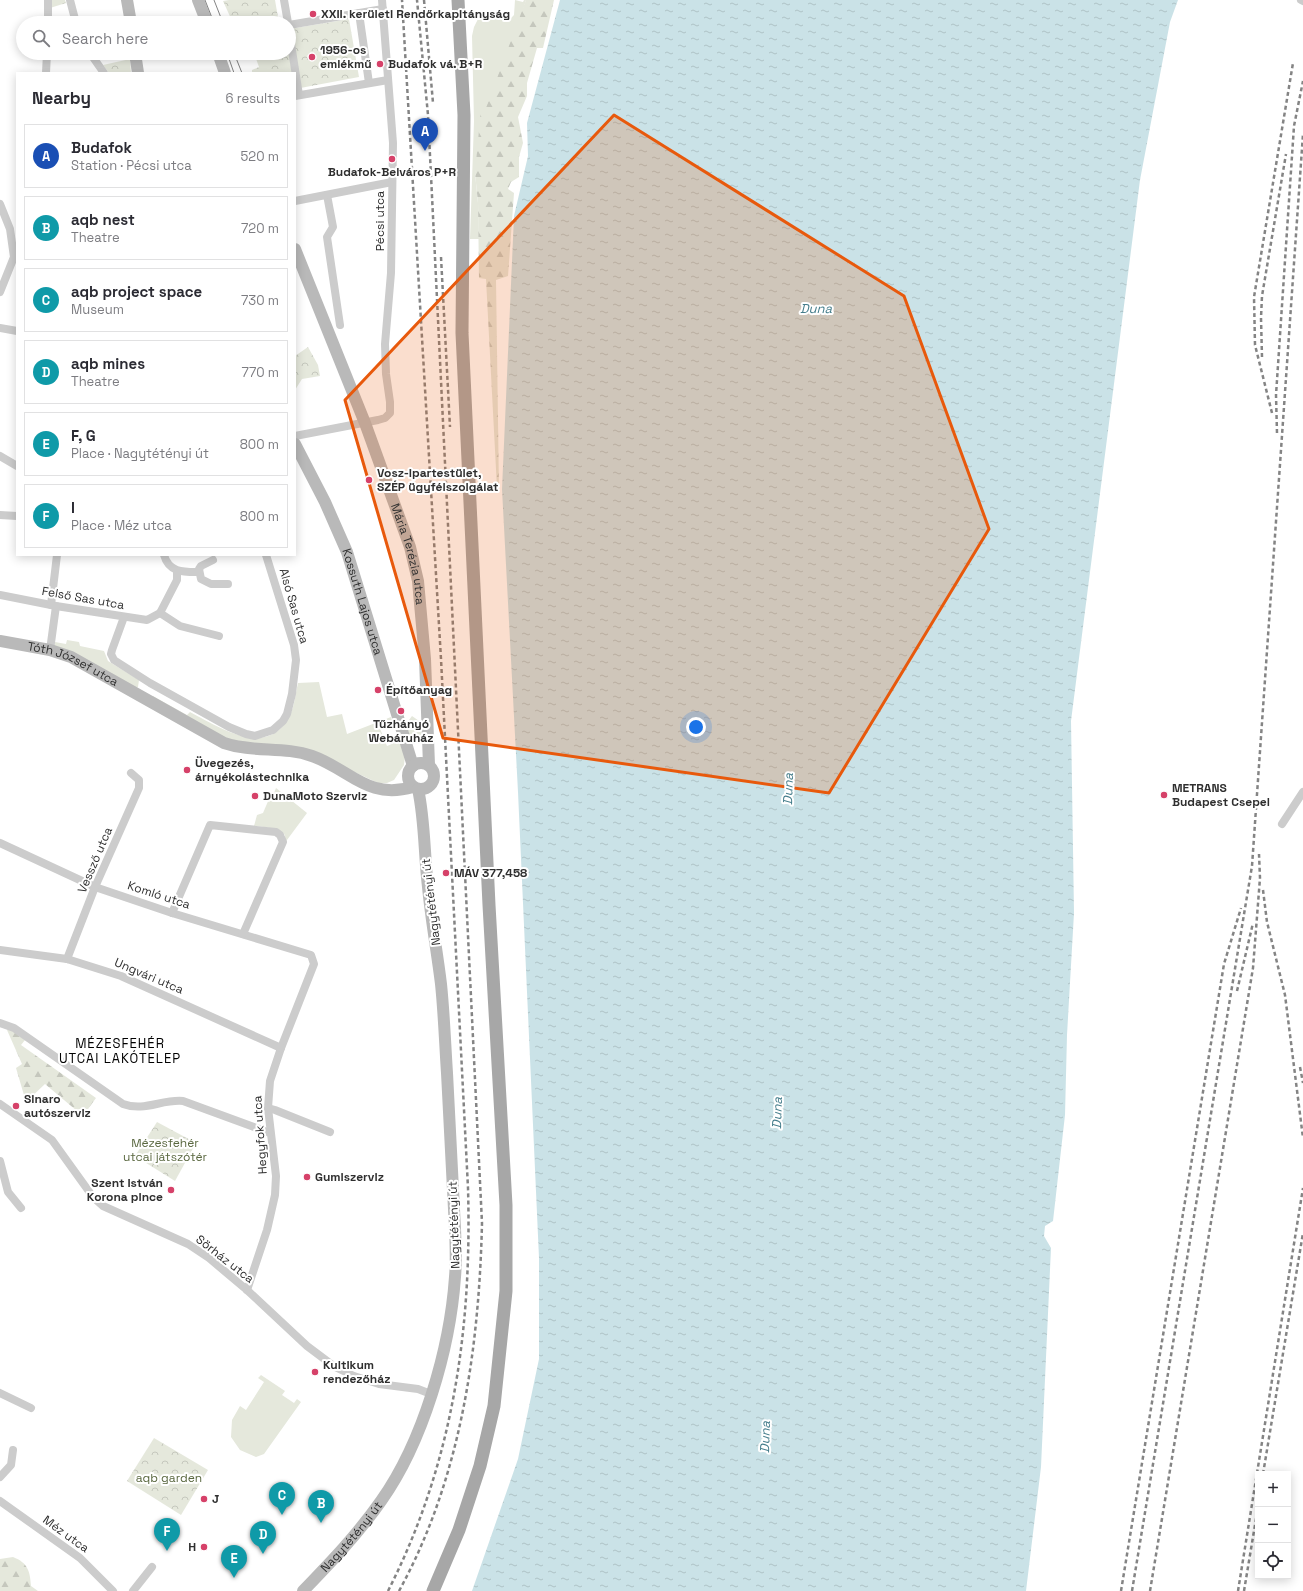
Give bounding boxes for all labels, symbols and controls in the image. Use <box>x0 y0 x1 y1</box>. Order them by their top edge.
place label: XXII. kerületi Rendőrkapitányság <box>321 6 510 22</box>
marker: XXII. kerületi Rendőrkapitányság <box>308 9 318 19</box>
search box <box>16 16 296 60</box>
icon: search <box>30 27 52 49</box>
text: Search here <box>62 29 148 48</box>
place label: 1956-os emlékmű <box>320 42 372 72</box>
marker: 1956-os emlékmű <box>307 52 317 62</box>
place label: Budafok vá. B+R <box>388 56 483 72</box>
marker: Budafok vá. B+R <box>375 59 385 69</box>
text: Nearby <box>32 87 91 109</box>
text: 6 results <box>226 90 280 107</box>
pin: A <box>412 118 438 151</box>
text: Budafok <box>71 138 132 157</box>
text: A <box>42 148 50 165</box>
text: 520 m <box>241 148 279 165</box>
marker: Budafok-Belváros P+R <box>387 154 397 164</box>
text: Station · Pécsi utca <box>71 157 192 174</box>
place label: Budafok-Belváros P+R <box>328 164 457 180</box>
street label: Pécsi utca <box>372 191 388 251</box>
text: aqb nest <box>71 210 135 229</box>
text: B <box>42 220 50 237</box>
text: 720 m <box>241 220 279 237</box>
text: Theatre <box>71 229 120 246</box>
text: aqb project space <box>71 282 202 301</box>
text: C <box>42 292 50 309</box>
text: 730 m <box>241 292 279 309</box>
water label: Duna <box>800 300 833 317</box>
text: Museum <box>71 301 124 318</box>
text: aqb mines <box>71 354 145 373</box>
text: D <box>42 364 50 381</box>
text: 770 m <box>242 364 279 381</box>
text: Theatre <box>71 373 120 390</box>
text: F, G <box>71 426 96 445</box>
text: E <box>42 436 50 453</box>
text: 800 m <box>240 436 279 453</box>
text: Place · Nagytétényi út <box>71 445 209 462</box>
place label: Vosz-ipartestület, SZÉP ügyfélszolgálat <box>377 465 498 495</box>
marker: Vosz-ipartestület, SZÉP ügyfélszolgálat <box>364 475 374 485</box>
text: I <box>71 498 75 517</box>
street label: Mária Terézia utca <box>387 501 428 606</box>
text: F <box>43 508 49 525</box>
text: 800 m <box>240 508 279 525</box>
text: Place · Méz utca <box>71 517 172 534</box>
street label: Kossuth Lajos utca <box>338 547 386 657</box>
street label: Alsó Sas utca <box>276 566 312 646</box>
street label: Felső Sas utca <box>40 583 126 613</box>
street label: Tóth József utca <box>26 638 121 690</box>
place label: Építőanyag <box>386 682 452 698</box>
marker: Építőanyag <box>373 685 383 695</box>
marker: Tűzhányó Webáruház <box>396 706 406 716</box>
place label: Tűzhányó Webáruház <box>369 716 433 746</box>
your location <box>686 717 706 737</box>
place label: Üvegezés, árnyékolástechnika <box>195 755 309 785</box>
marker: Üvegezés, árnyékolástechnika <box>182 765 192 775</box>
water label: Duna <box>779 772 797 805</box>
place label: METRANS Budapest Csepel <box>1172 780 1270 810</box>
place label: DunaMoto Szerviz <box>263 788 367 804</box>
marker: METRANS Budapest Csepel <box>1159 790 1169 800</box>
marker: DunaMoto Szerviz <box>250 791 260 801</box>
street label: Vessző utca <box>74 825 116 895</box>
street label: Nagytétényi út <box>418 857 444 947</box>
place label: MÁV 377,458 <box>454 865 527 881</box>
marker: MÁV 377,458 <box>441 868 451 878</box>
street label: Komló utca <box>126 877 192 913</box>
street label: Ungvári utca <box>112 954 186 998</box>
district label: MÉZESFEHÉR UTCAI LAKÓTELEP <box>59 1035 181 1067</box>
place label: Sinaro autószerviz <box>24 1091 91 1121</box>
street label: Hegyfok utca <box>249 1095 271 1175</box>
water label: Duna <box>768 1096 786 1129</box>
marker: Sinaro autószerviz <box>11 1101 21 1111</box>
park label: Mézesfehér utcai játszótér <box>123 1135 208 1165</box>
place label: Gumiszerviz <box>315 1169 384 1185</box>
marker: Gumiszerviz <box>302 1172 312 1182</box>
place label: Szent István Korona pince <box>87 1175 163 1205</box>
street label: Nagytétényi út <box>444 1181 464 1269</box>
marker: Szent István Korona pince <box>166 1185 176 1195</box>
street label: Sörház utca <box>193 1231 257 1287</box>
place label: Kultikum rendezőház <box>323 1357 390 1387</box>
marker: Kultikum rendezőház <box>310 1367 320 1377</box>
water label: Duna <box>756 1420 774 1453</box>
park label: aqb garden <box>136 1470 202 1486</box>
map controls <box>1255 1471 1291 1579</box>
button: + <box>1255 1471 1291 1507</box>
pin: C <box>269 1482 295 1515</box>
pin: B <box>308 1490 334 1523</box>
place label: J <box>212 1491 219 1507</box>
marker: J <box>199 1494 209 1504</box>
street label: Nagytétényi út <box>317 1498 386 1576</box>
button: − <box>1255 1507 1291 1543</box>
street label: Méz utca <box>40 1512 92 1556</box>
pin: F <box>154 1518 180 1551</box>
pin: D <box>250 1521 276 1554</box>
place label: H <box>188 1539 196 1555</box>
marker: H <box>199 1542 209 1552</box>
button: locate <box>1255 1543 1291 1579</box>
pin: E <box>221 1545 247 1578</box>

